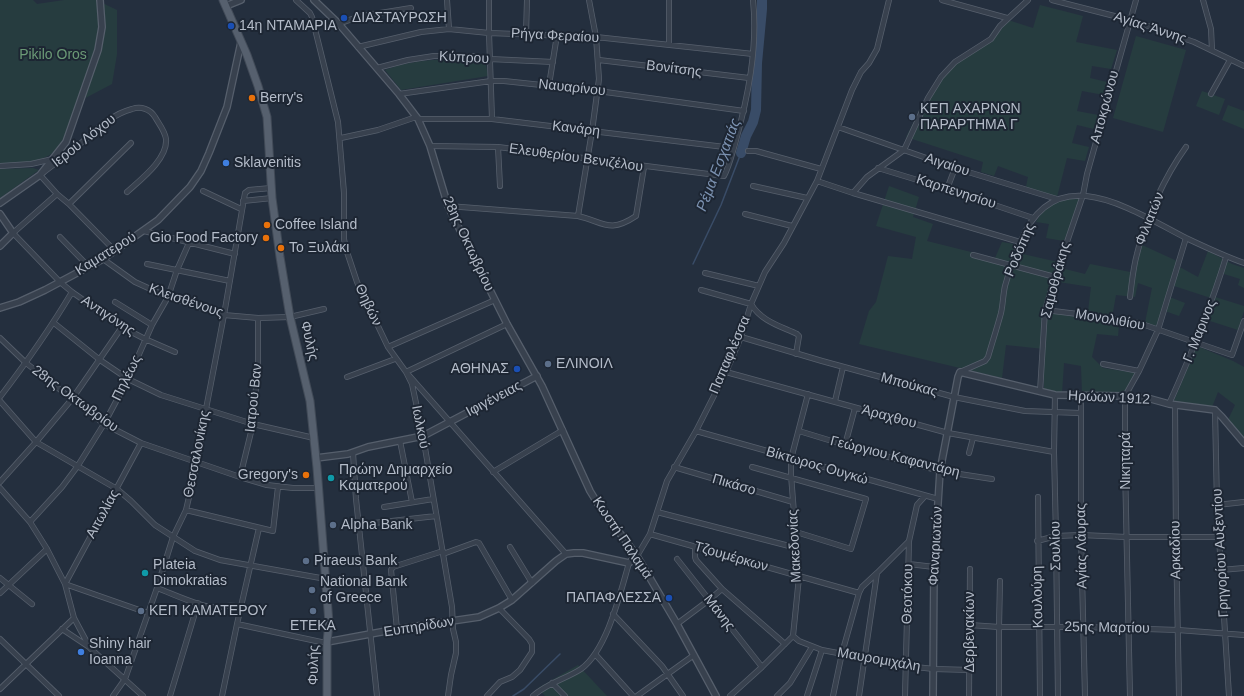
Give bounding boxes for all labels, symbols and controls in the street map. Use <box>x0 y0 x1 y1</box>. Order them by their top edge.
street label: Αγίας Άννης <box>1111 8 1189 48</box>
place label: ΔΙΑΣΤΑΥΡΩΣΗ <box>352 10 447 26</box>
marker: ΔΙΑΣΤΑΥΡΩΣΗ <box>339 13 349 23</box>
place label: 14η ΝΤΑΜΑΡΙΑ <box>239 18 337 34</box>
marker: 14η ΝΤΑΜΑΡΙΑ <box>226 21 236 31</box>
street label: Ρήγα Φεραίου <box>511 25 599 47</box>
park label: Pikilo Oros <box>19 47 87 63</box>
street label: Κύπρου <box>439 48 489 68</box>
street label: Βονίτσης <box>645 57 703 81</box>
street label: Αποκρώνου <box>1087 69 1123 145</box>
street label: Ναυαρίνου <box>538 76 606 100</box>
place label: Berry's <box>260 90 303 106</box>
marker: Berry's <box>247 93 257 103</box>
place label: ΚΕΠ ΑΧΑΡΝΩΝ ΠΑΡΑΡΤΗΜΑ Γ <box>920 101 1021 134</box>
street label: Ιερού Λόχου <box>49 111 119 171</box>
marker: ΚΕΠ ΑΧΑΡΝΩΝ ΠΑΡΑΡΤΗΜΑ Γ <box>907 112 917 122</box>
water label: Ρέμα Εσχατιάς <box>693 116 745 214</box>
street label: Κανάρη <box>551 118 601 140</box>
street label: Ελευθερίου Βενιζέλου <box>508 140 644 176</box>
street label: Αιγαίου <box>922 150 972 180</box>
place label: Sklavenitis <box>234 155 301 171</box>
marker: Sklavenitis <box>221 158 231 168</box>
street label: Καρπενησίου <box>914 171 998 213</box>
street label: Φιλιατών <box>1132 190 1168 248</box>
street label: 28ης Οκτωβρίου <box>439 194 497 294</box>
place label: Coffee Island <box>275 217 357 233</box>
marker: Coffee Island <box>262 220 272 230</box>
street label: Ροδόπης <box>1001 221 1039 279</box>
street label: Καματερού <box>72 229 140 279</box>
place label: Gio Food Factory <box>150 230 258 246</box>
marker: Gio Food Factory <box>261 233 271 243</box>
place label: Το Ξυλάκι <box>289 240 349 256</box>
street label: Σαμοθράκης <box>1038 240 1074 320</box>
marker: Το Ξυλάκι <box>276 243 286 253</box>
street label: Κλεισθένους <box>147 280 225 322</box>
street label: Θηβών <box>351 281 385 329</box>
street label: Αντιγόνης <box>78 292 138 340</box>
street label: Γ. Μαρινος <box>1180 297 1220 365</box>
street label: Μονολιθίου <box>1074 306 1146 334</box>
street label: Παπαφλέσσα <box>706 313 754 397</box>
street label: Φυλής <box>296 319 322 363</box>
street label: Πηλέως <box>109 352 145 404</box>
place label: ΕΛΙΝΟΙΛ <box>556 356 613 372</box>
marker: ΕΛΙΝΟΙΛ <box>543 359 553 369</box>
place label: ΑΘΗΝΑΣ <box>451 361 509 377</box>
street label: 28ης Οκτωβρίου <box>29 362 121 436</box>
street label: Ιατρού Βαν <box>242 363 266 433</box>
marker: ΑΘΗΝΑΣ <box>512 364 522 374</box>
street label: Μπούκας <box>879 369 939 401</box>
street label: Ιφιγένειας <box>463 377 525 421</box>
street label: Ηρώων 1912 <box>1068 387 1150 409</box>
street label: Άραχθου <box>860 402 918 432</box>
street label: Ιωλκού <box>408 404 432 450</box>
street label: Θεσσαλονίκης <box>180 409 214 499</box>
street label: Νικηταρά <box>1118 432 1134 490</box>
street label: Γεώργιου Καφαντάρη <box>828 433 962 481</box>
street label: Βίκτωρος Ουγκώ <box>764 443 870 489</box>
place label: Πρώην Δημαρχείο Καματερού <box>339 462 452 494</box>
place label: Gregory's <box>238 467 298 483</box>
marker: Gregory's <box>301 470 311 480</box>
street label: Πικάσο <box>710 471 758 499</box>
marker: Πρώην Δημαρχείο Καματερού <box>326 473 336 483</box>
street label: Αιτωλίας <box>83 487 123 541</box>
street label: Γρηγορίου Αυξεντίου <box>1209 488 1233 618</box>
street label: Κωστή Παλαμά <box>588 494 656 582</box>
street label: Αγίας Λάυρας <box>1073 503 1091 589</box>
street label: Φαναριωτών <box>926 506 946 586</box>
street label: Μακεδονίας <box>785 509 805 583</box>
place label: Alpha Bank <box>341 517 413 533</box>
marker: Alpha Bank <box>328 520 338 530</box>
street label: Σουλίου <box>1047 521 1065 571</box>
street label: Αρκαδίου <box>1167 521 1185 579</box>
street label: Τζουμέρκων <box>692 538 770 576</box>
place label: Piraeus Bank <box>314 553 397 569</box>
marker: Piraeus Bank <box>301 556 311 566</box>
place label: Plateia Dimokratias <box>153 557 227 590</box>
street label: Θεοτόκου <box>899 564 917 624</box>
street label: Κουλούρη <box>1029 566 1047 628</box>
marker: Plateia Dimokratias <box>140 568 150 578</box>
place label: National Bank of Greece <box>320 574 407 606</box>
marker: National Bank of Greece <box>307 585 317 595</box>
place label: ΠΑΠΑΦΛΕΣΣΑ <box>566 590 661 606</box>
street label: Μάνης <box>700 592 738 634</box>
street label: Δερβενακίων <box>962 592 978 672</box>
marker: ΠΑΠΑΦΛΕΣΣΑ <box>664 593 674 603</box>
place label: ΚΕΠ ΚΑΜΑΤΕΡΟΥ <box>149 603 267 619</box>
marker: ΚΕΠ ΚΑΜΑΤΕΡΟΥ <box>136 606 146 616</box>
marker: ΕΤΕΚΑ <box>308 606 318 616</box>
street label: Ευπηρίδων <box>383 613 455 641</box>
place label: ΕΤΕΚΑ <box>290 618 336 634</box>
street label: 25ης Μαρτίου <box>1064 619 1150 637</box>
place label: Shiny hair Ioanna <box>89 636 151 668</box>
street label: Μαυρομιχάλη <box>836 644 922 676</box>
street label: Φυλής <box>305 645 323 685</box>
marker: Shiny hair Ioanna <box>76 647 86 657</box>

